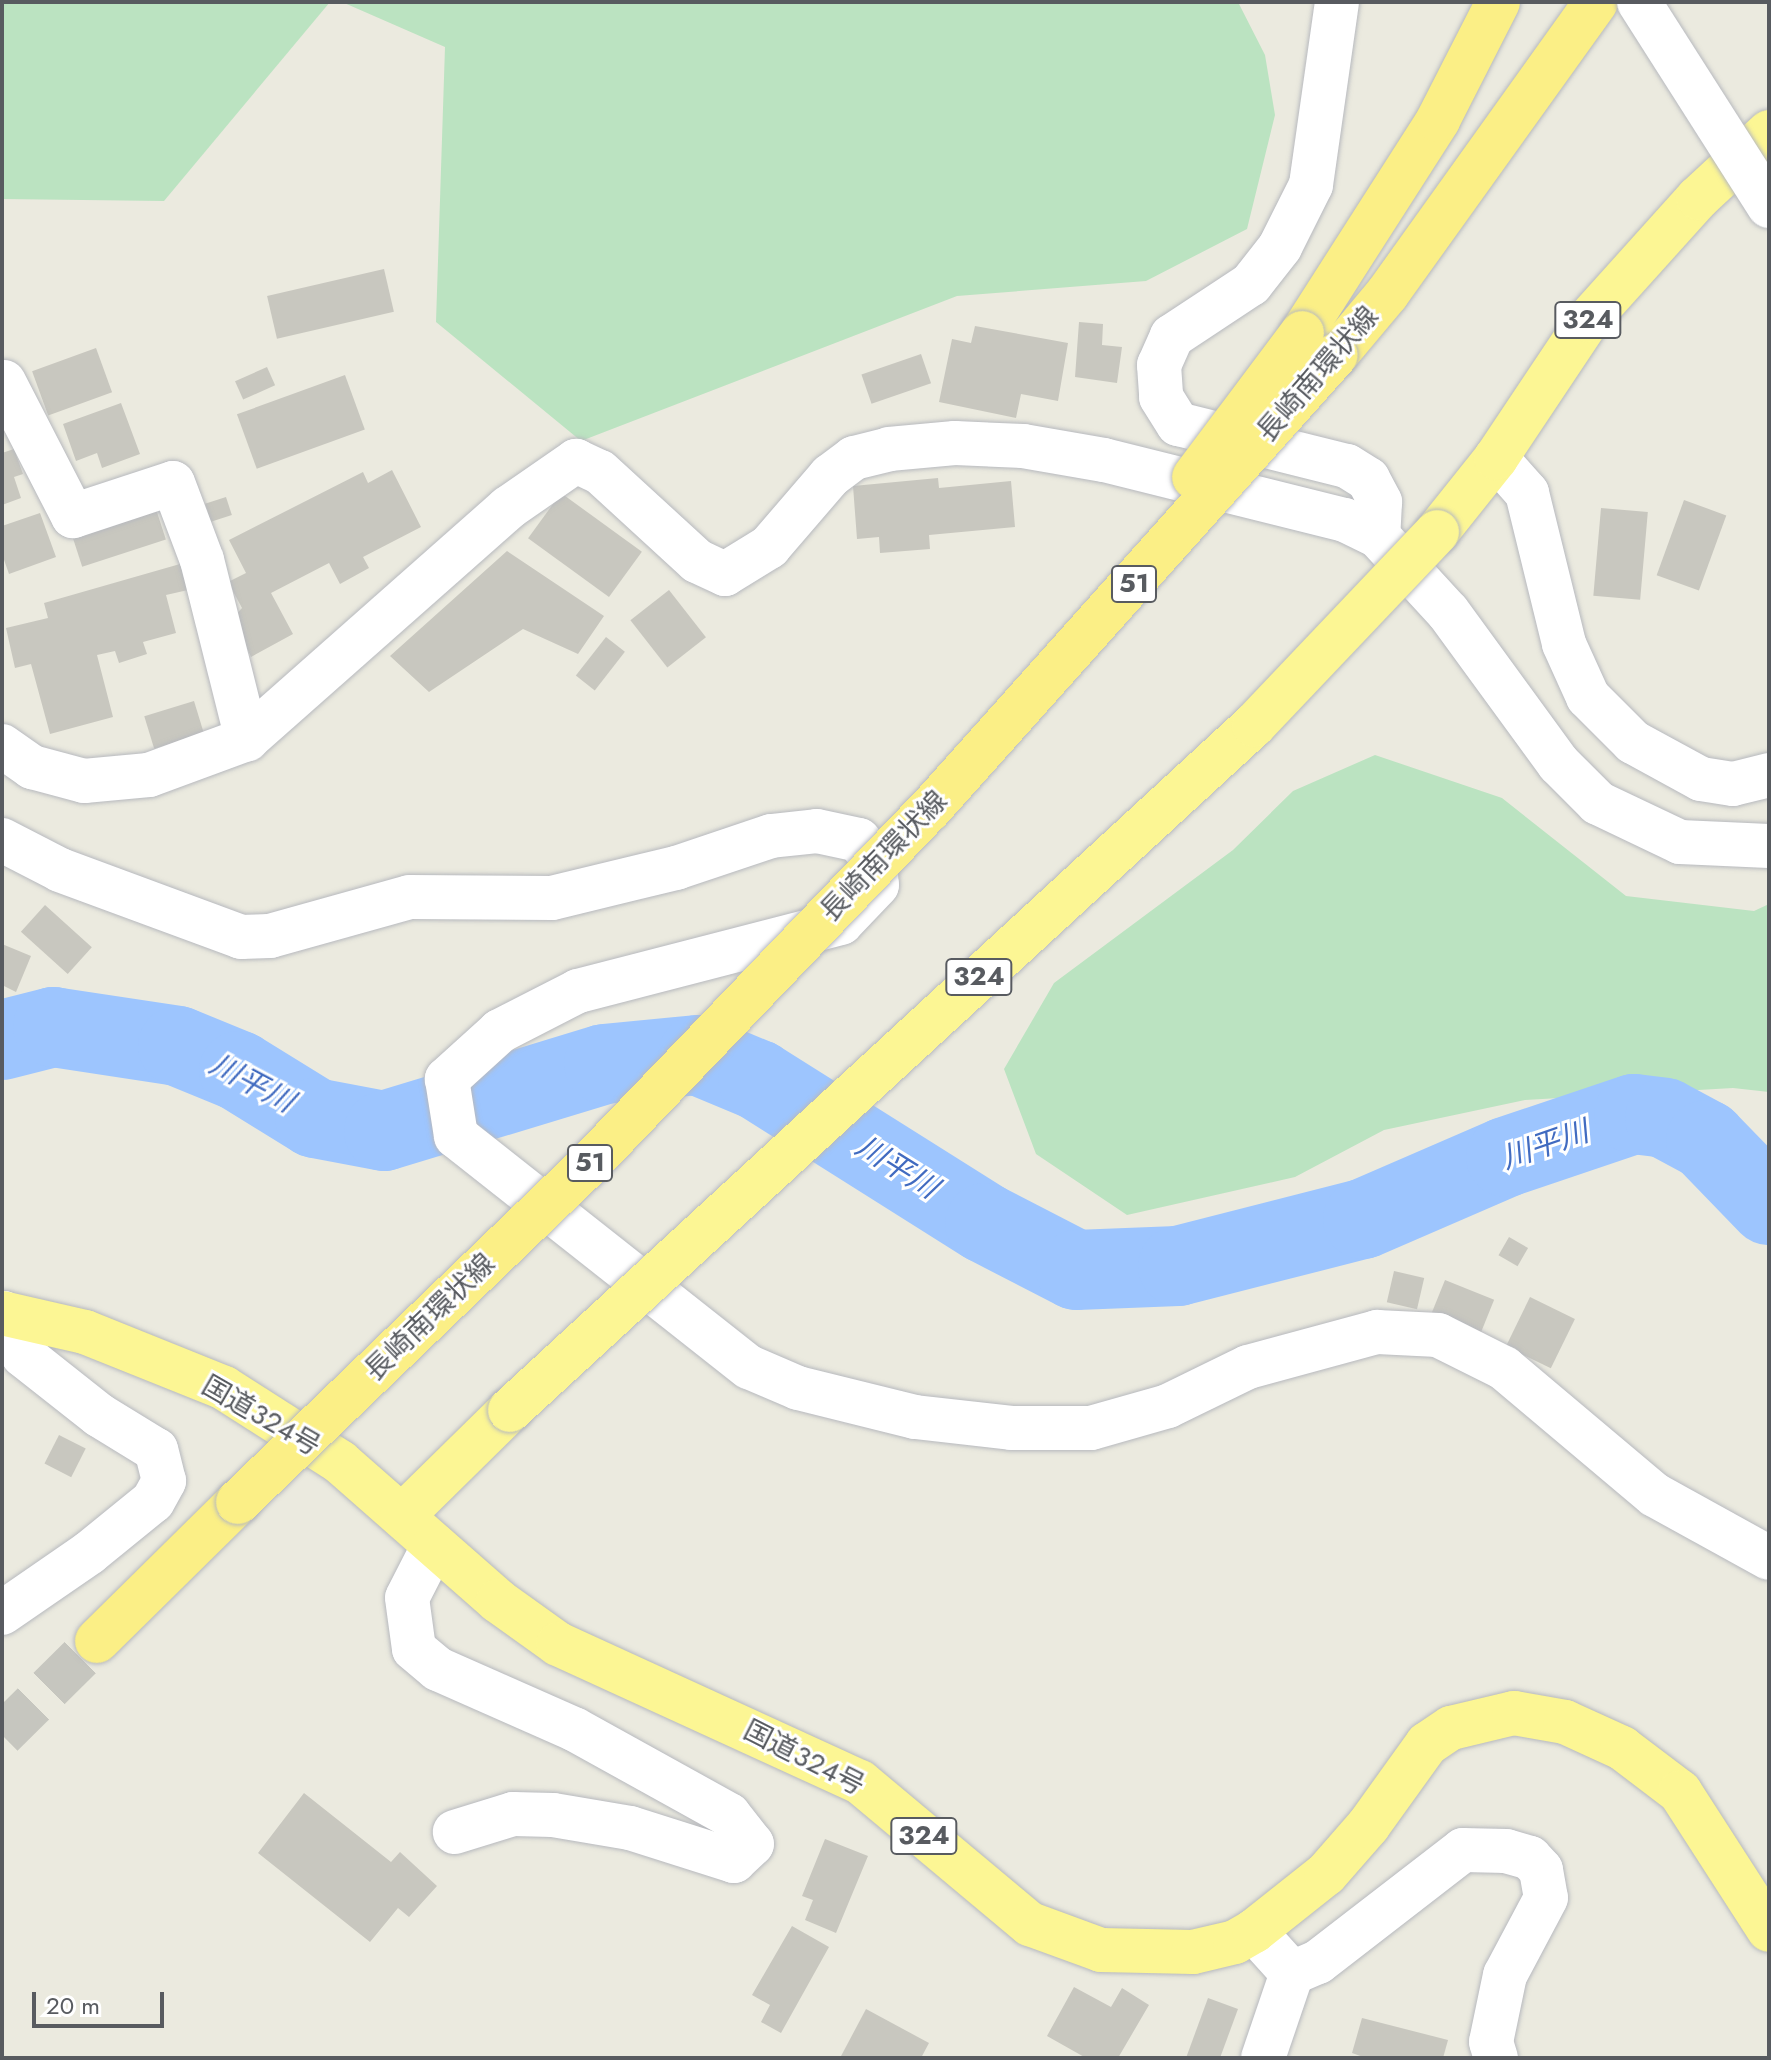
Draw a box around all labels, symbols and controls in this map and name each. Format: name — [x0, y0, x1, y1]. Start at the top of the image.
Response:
road number: 324 — [1554, 298, 1622, 342]
street label: 長崎南環状線 — [1250, 300, 1386, 448]
road number: 51 — [1110, 562, 1158, 606]
street label: 長崎南環状線 — [814, 784, 954, 928]
road number: 324 — [945, 955, 1013, 999]
water label: 川平川 — [204, 1046, 300, 1120]
water label: 川平川 — [1497, 1113, 1593, 1177]
water label: 川平川 — [849, 1128, 945, 1206]
road number: 51 — [566, 1141, 614, 1185]
street label: 長崎南環状線 — [358, 1247, 502, 1387]
street label: 国道324号 — [196, 1369, 326, 1463]
street label: 国道324号 — [738, 1713, 870, 1803]
road number: 324 — [890, 1814, 958, 1858]
scale bar — [36, 1976, 168, 2026]
text: 20 m — [46, 1988, 100, 2023]

